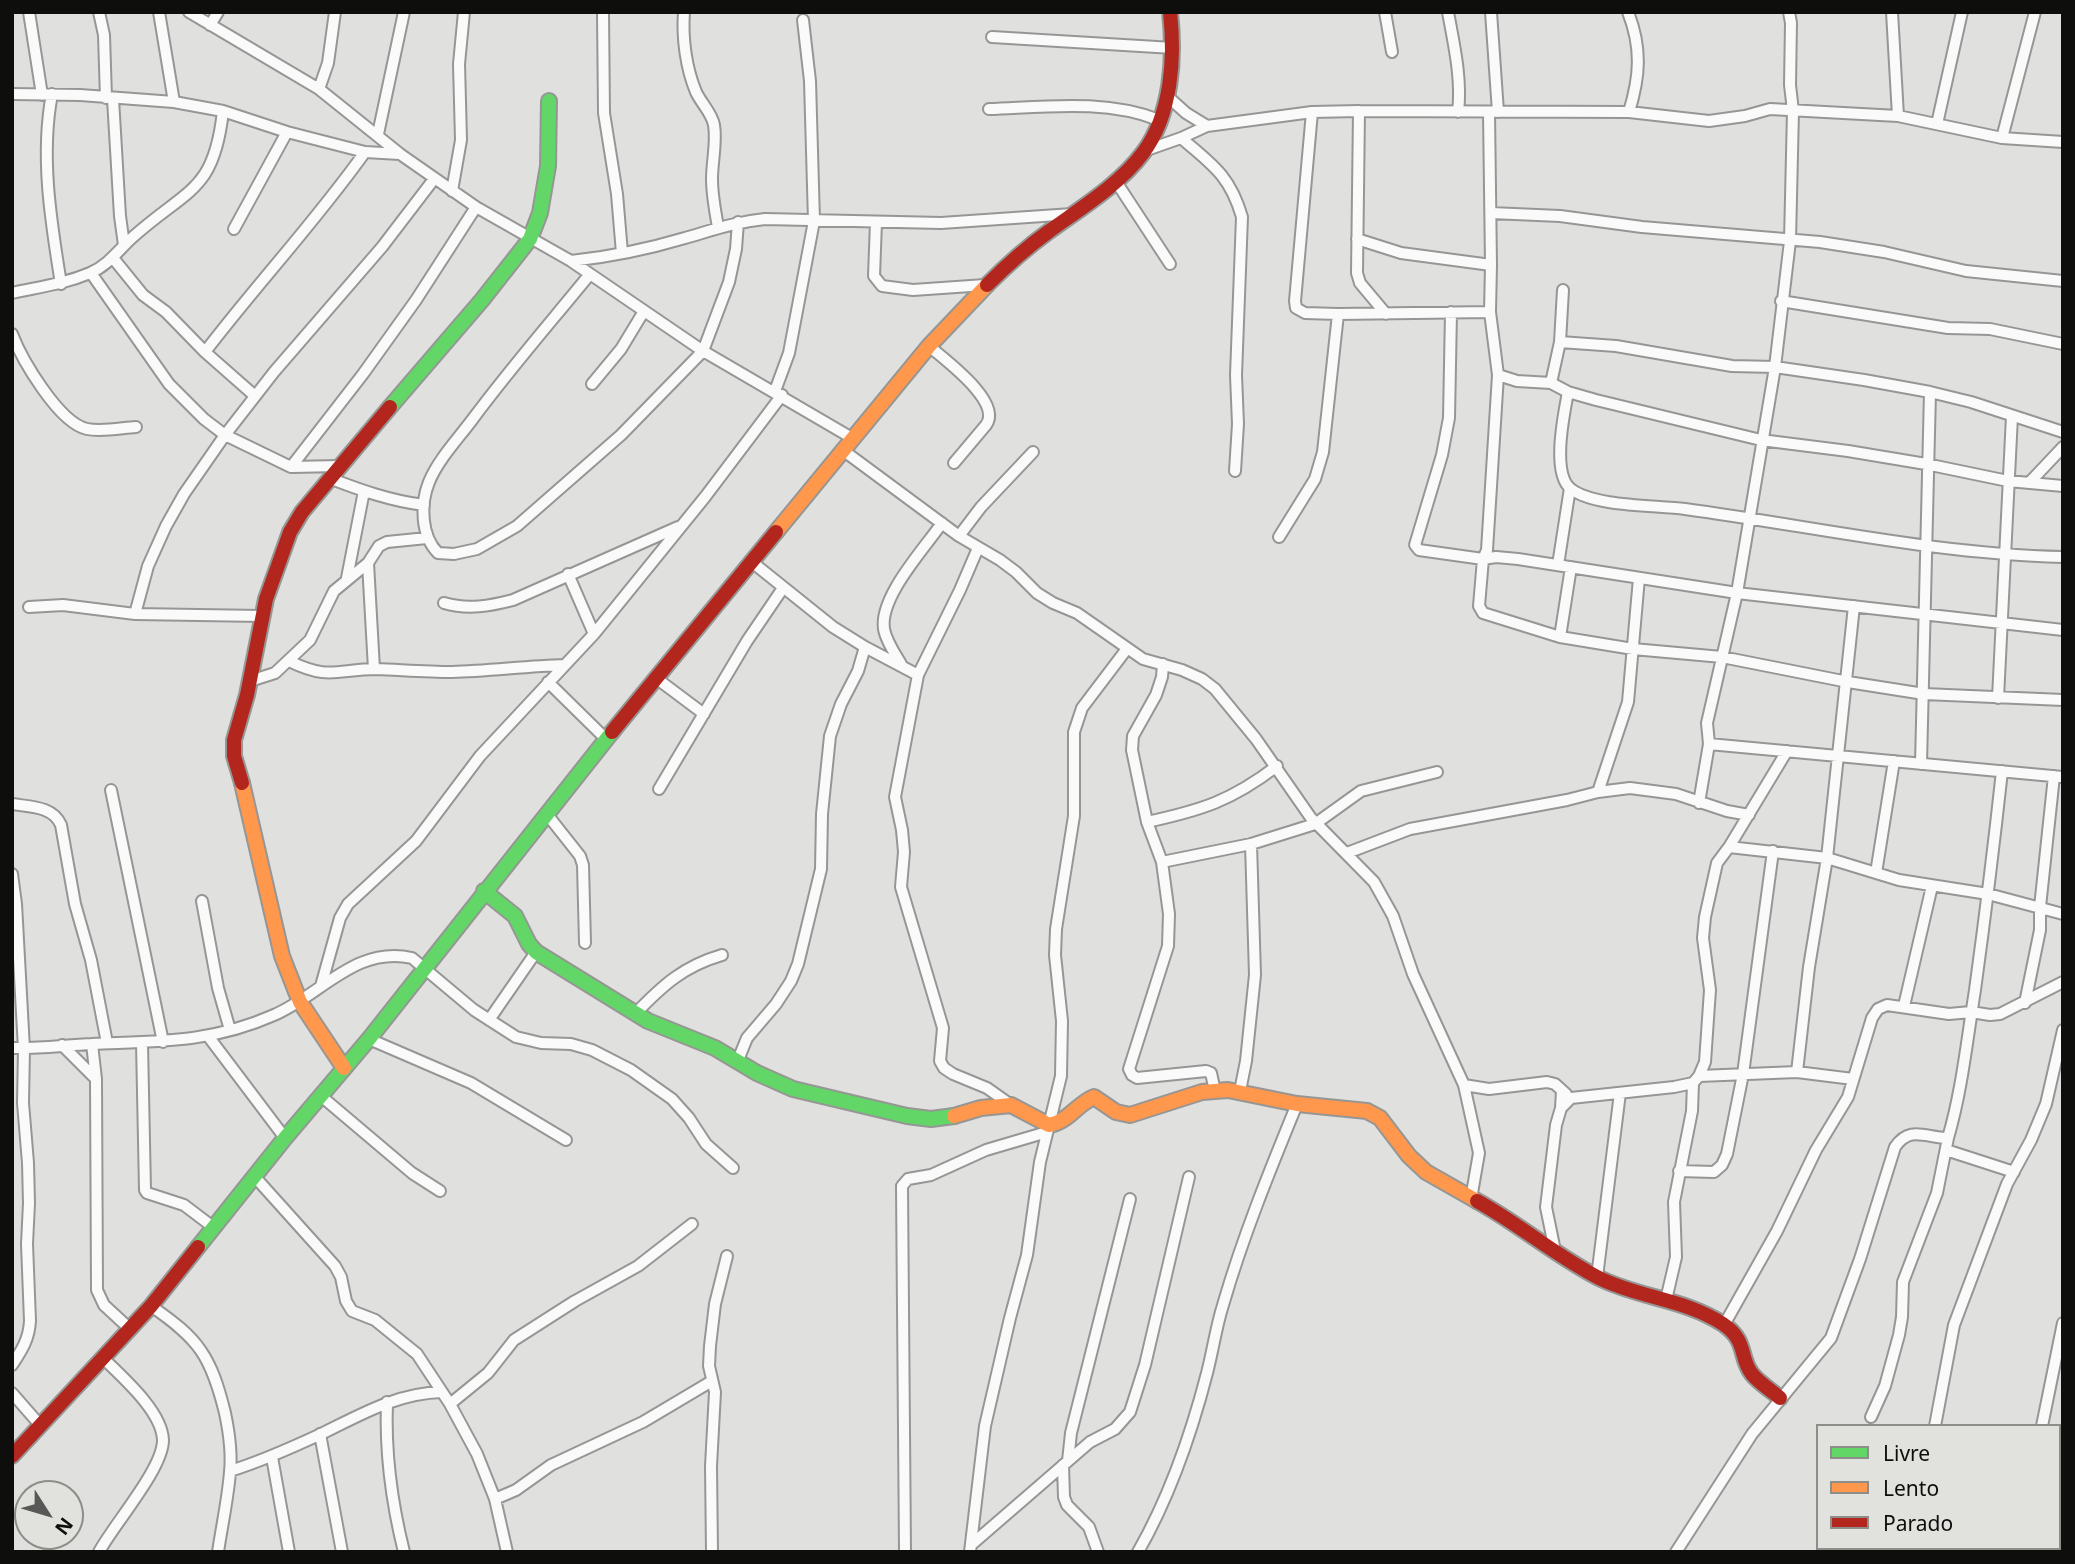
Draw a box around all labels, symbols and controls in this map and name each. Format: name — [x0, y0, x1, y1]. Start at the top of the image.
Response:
legend — [1816, 1424, 2061, 1550]
text: Livre — [1883, 1439, 1930, 1467]
text: Lento — [1883, 1474, 1939, 1502]
north arrow — [14, 1480, 84, 1550]
text: Parado — [1883, 1509, 1953, 1537]
text: N — [49, 1512, 79, 1540]

